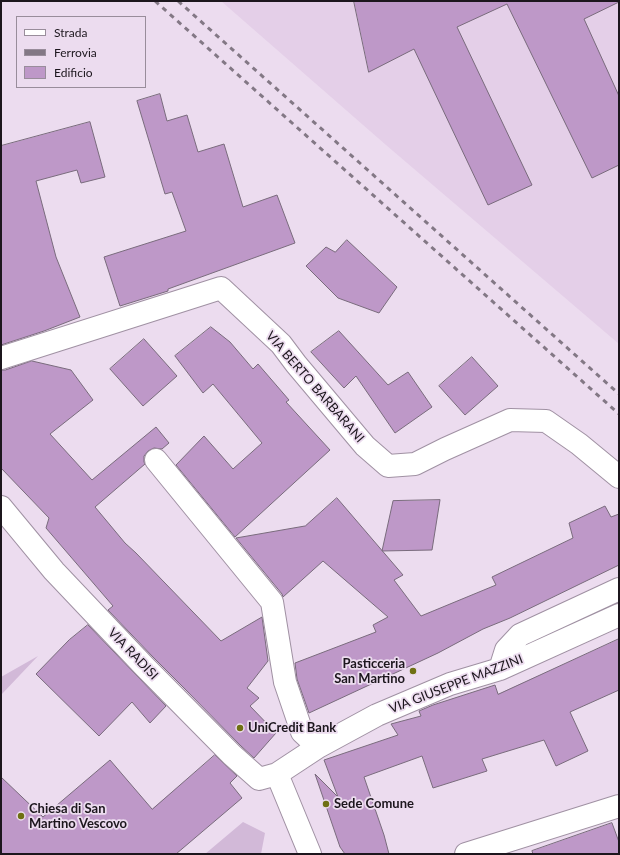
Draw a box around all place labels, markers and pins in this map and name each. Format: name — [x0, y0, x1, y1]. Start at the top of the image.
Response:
place label: Pasticceria San Martino — [334, 656, 405, 687]
marker: Pasticceria San Martino — [408, 666, 418, 676]
place label: UniCredit Bank — [248, 720, 336, 736]
marker: UniCredit Bank — [235, 723, 245, 733]
place label: Sede Comune — [334, 796, 414, 812]
marker: Sede Comune — [321, 799, 331, 809]
place label: Chiesa di San Martino Vescovo — [29, 801, 127, 832]
marker: Chiesa di San Martino Vescovo — [16, 811, 26, 821]

